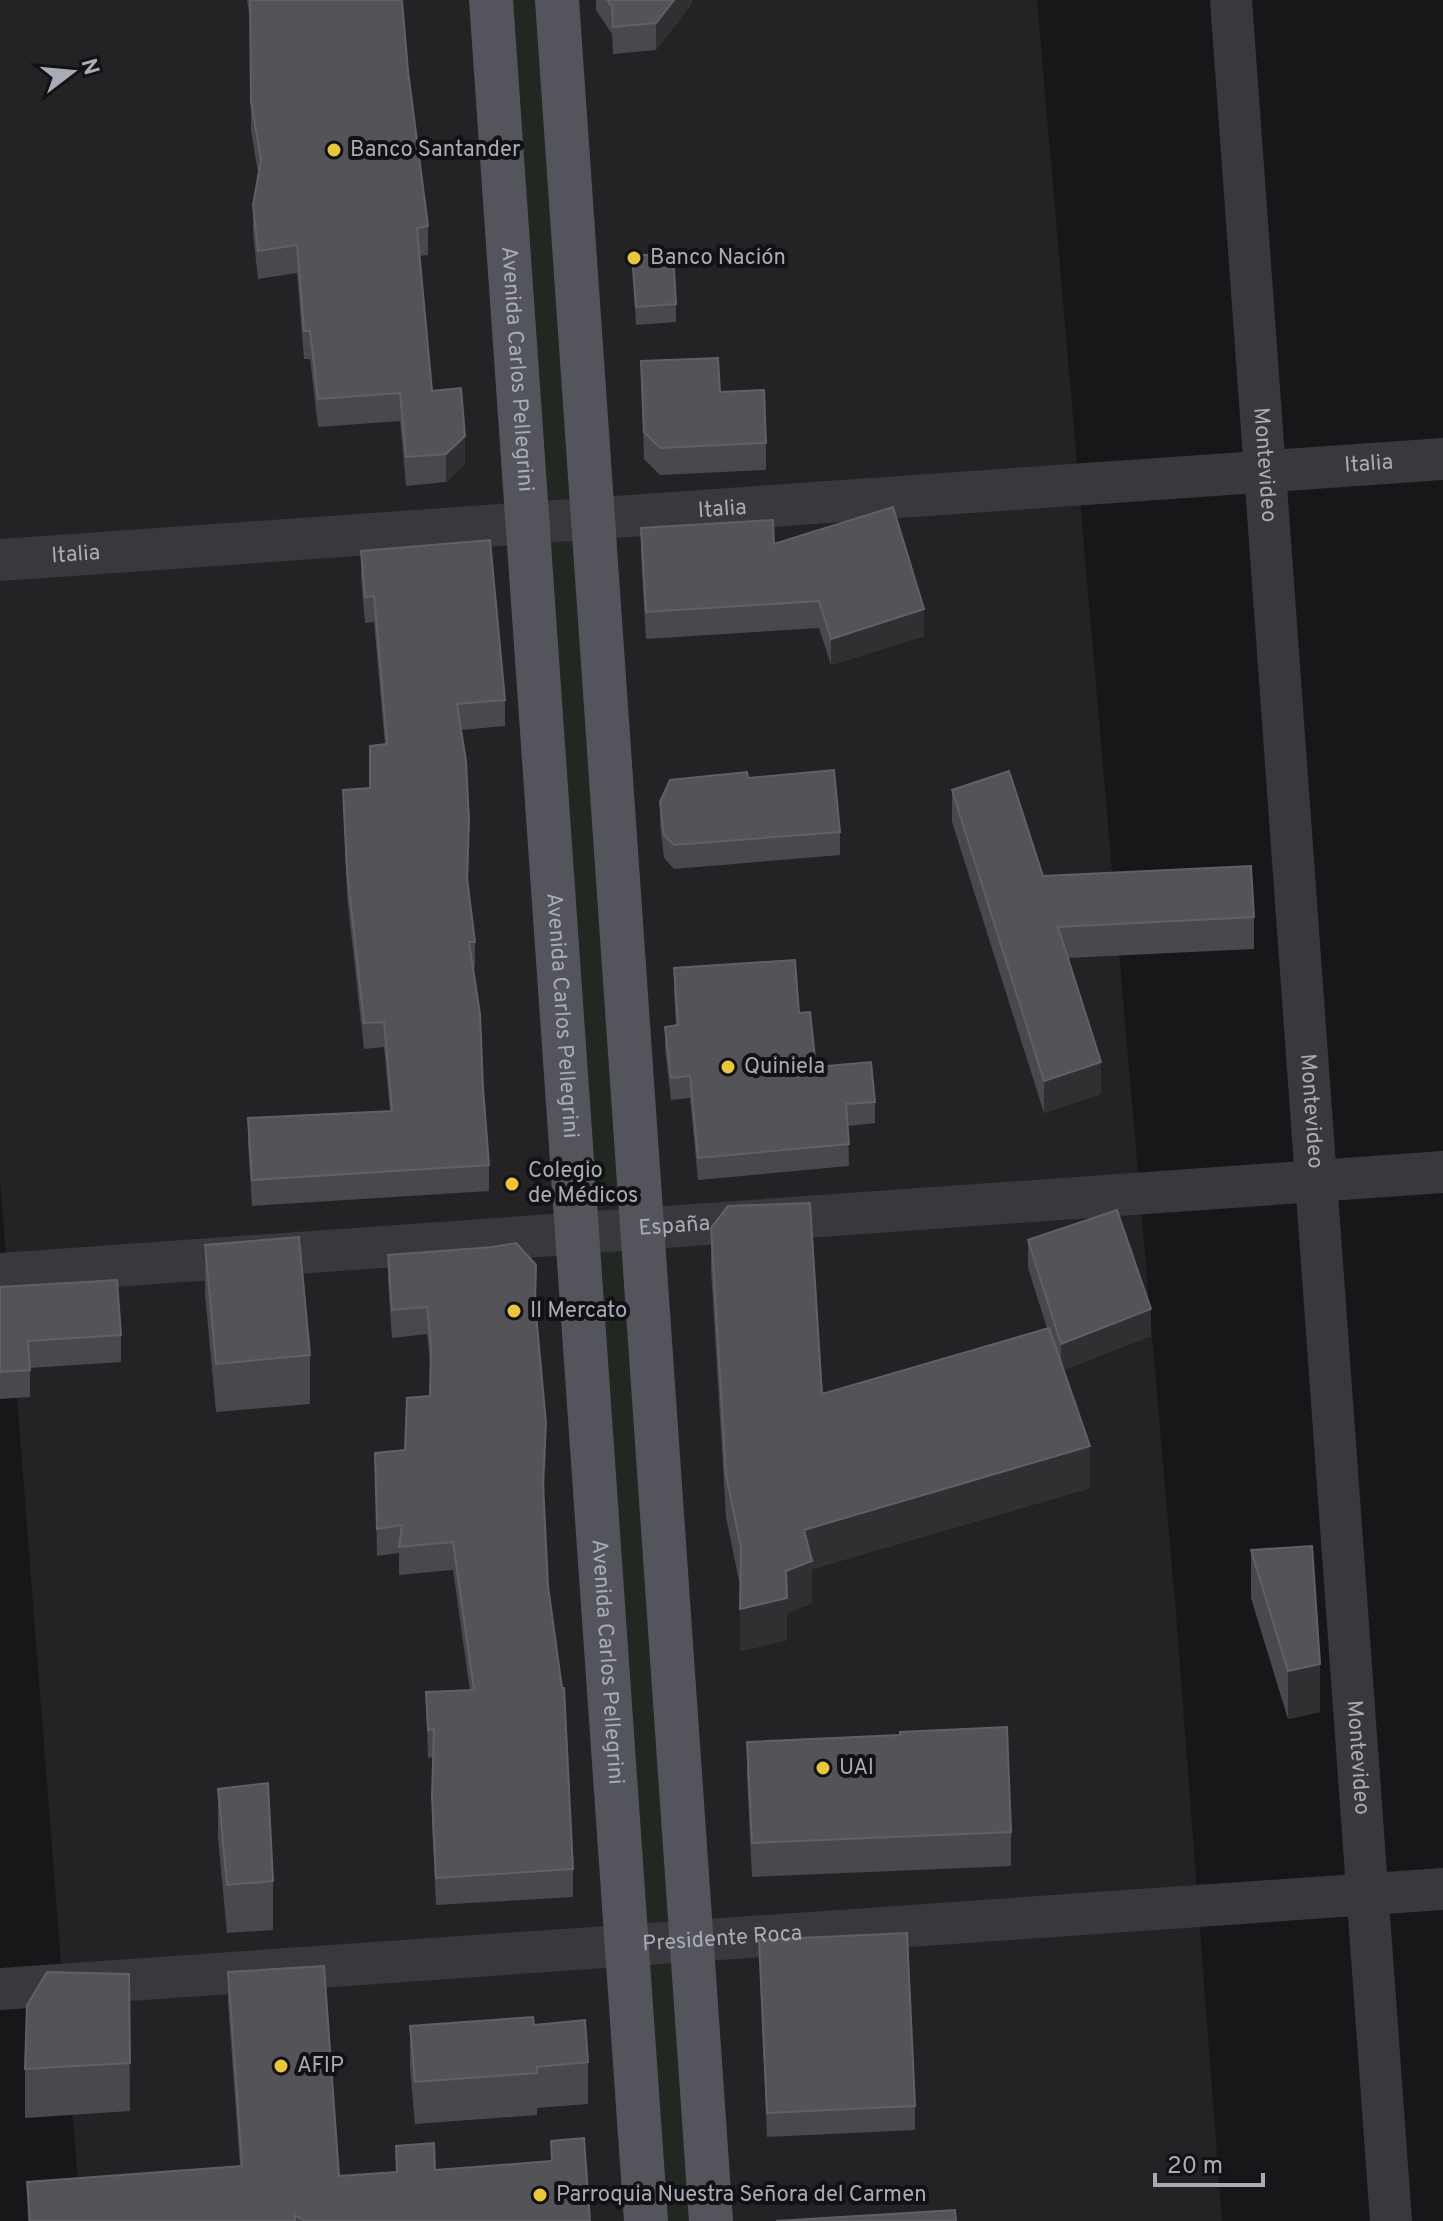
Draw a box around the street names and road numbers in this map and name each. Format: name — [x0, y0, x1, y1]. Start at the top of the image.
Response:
street label: Avenida Carlos Pellegrini — [495, 245, 539, 493]
street label: Montevideo — [1247, 406, 1282, 523]
street label: Italia — [1343, 449, 1394, 479]
street label: Italia — [697, 494, 748, 525]
street label: Italia — [51, 540, 101, 570]
street label: Avenida Carlos Pellegrini — [540, 892, 584, 1139]
street label: Montevideo — [1293, 1053, 1329, 1170]
street label: España — [638, 1210, 711, 1242]
street label: Avenida Carlos Pellegrini — [585, 1538, 629, 1786]
street label: Montevideo — [1340, 1699, 1375, 1816]
street label: Presidente Roca — [641, 1920, 803, 1958]

